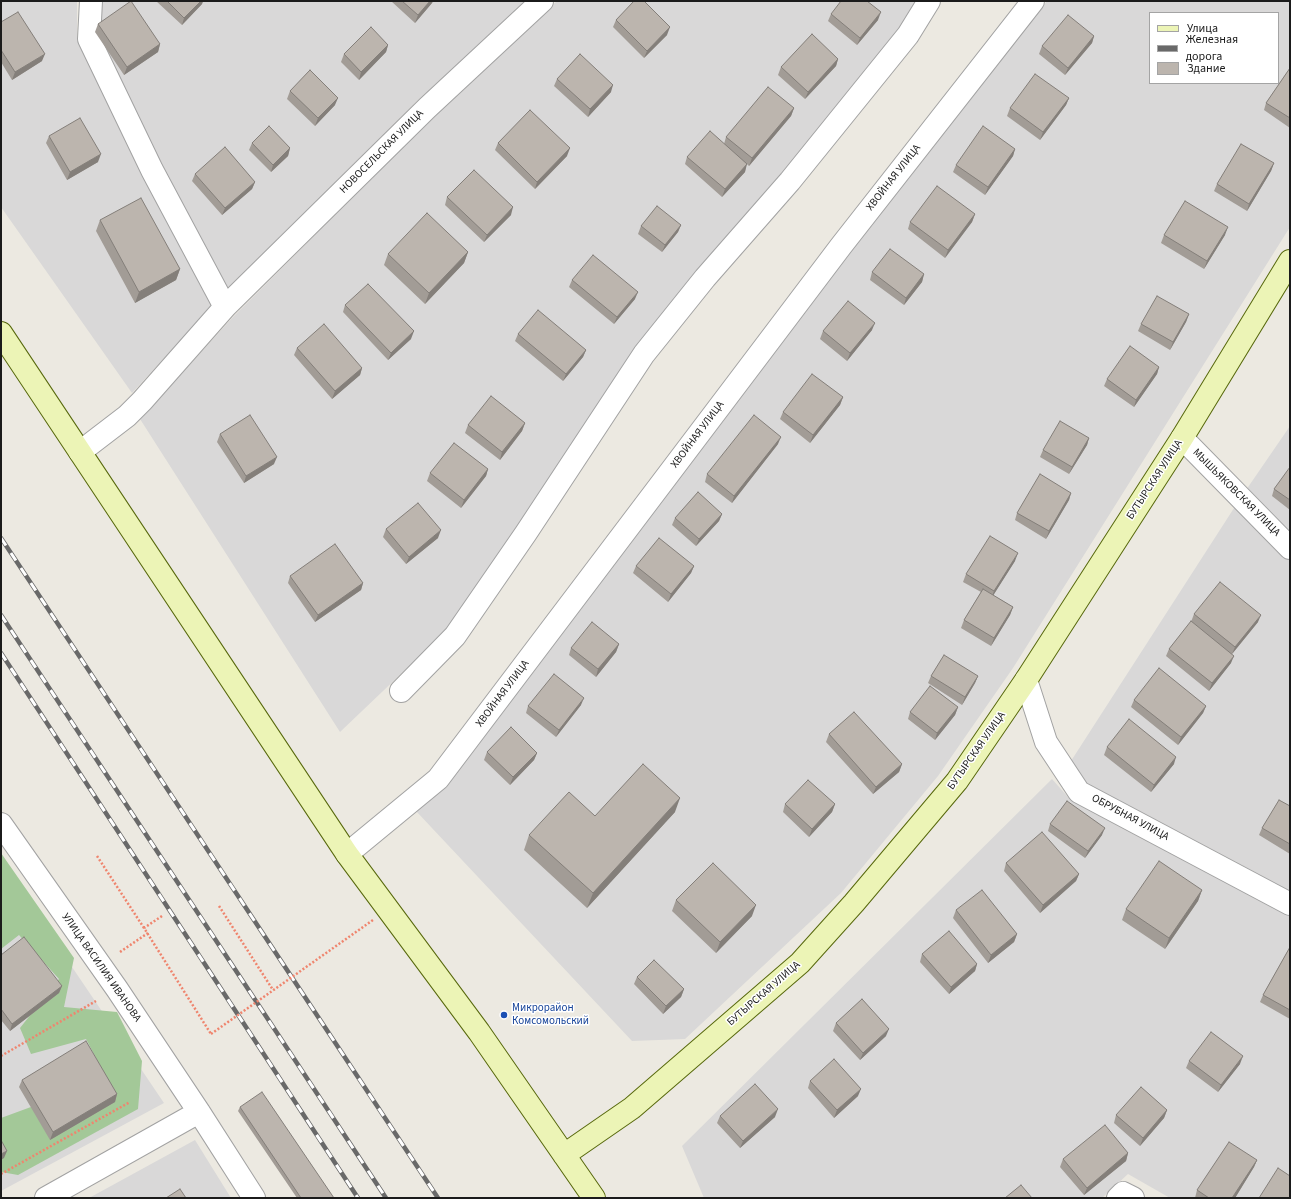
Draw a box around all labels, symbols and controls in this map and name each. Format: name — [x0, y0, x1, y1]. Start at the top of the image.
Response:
legend — [1149, 12, 1279, 84]
text: Улица — [1187, 20, 1218, 37]
text: Железная дорога — [1186, 31, 1238, 65]
text: Здание — [1187, 60, 1226, 77]
street label: НОВОСЕЛЬСКАЯ УЛИЦА — [337, 107, 427, 197]
street label: ХВОЙНАЯ УЛИЦА — [864, 142, 924, 214]
street label: ХВОЙНАЯ УЛИЦА — [668, 399, 728, 471]
street label: БУТЫРСКАЯ УЛИЦА — [1124, 438, 1186, 522]
street label: МЫШЬЯКОВСКАЯ УЛИЦА — [1189, 446, 1283, 540]
street label: ХВОЙНАЯ УЛИЦА — [473, 658, 533, 730]
street label: БУТЫРСКАЯ УЛИЦА — [945, 709, 1009, 793]
street label: ОБРУБНАЯ УЛИЦА — [1089, 792, 1171, 844]
street label: УЛИЦА ВАСИЛИЯ ИВАНОВА — [58, 911, 144, 1025]
street label: БУТЫРСКАЯ УЛИЦА — [725, 959, 803, 1029]
place label: Микрорайон Комсомольский — [512, 1002, 589, 1028]
marker: Микрорайон Комсомольский — [499, 1010, 509, 1020]

